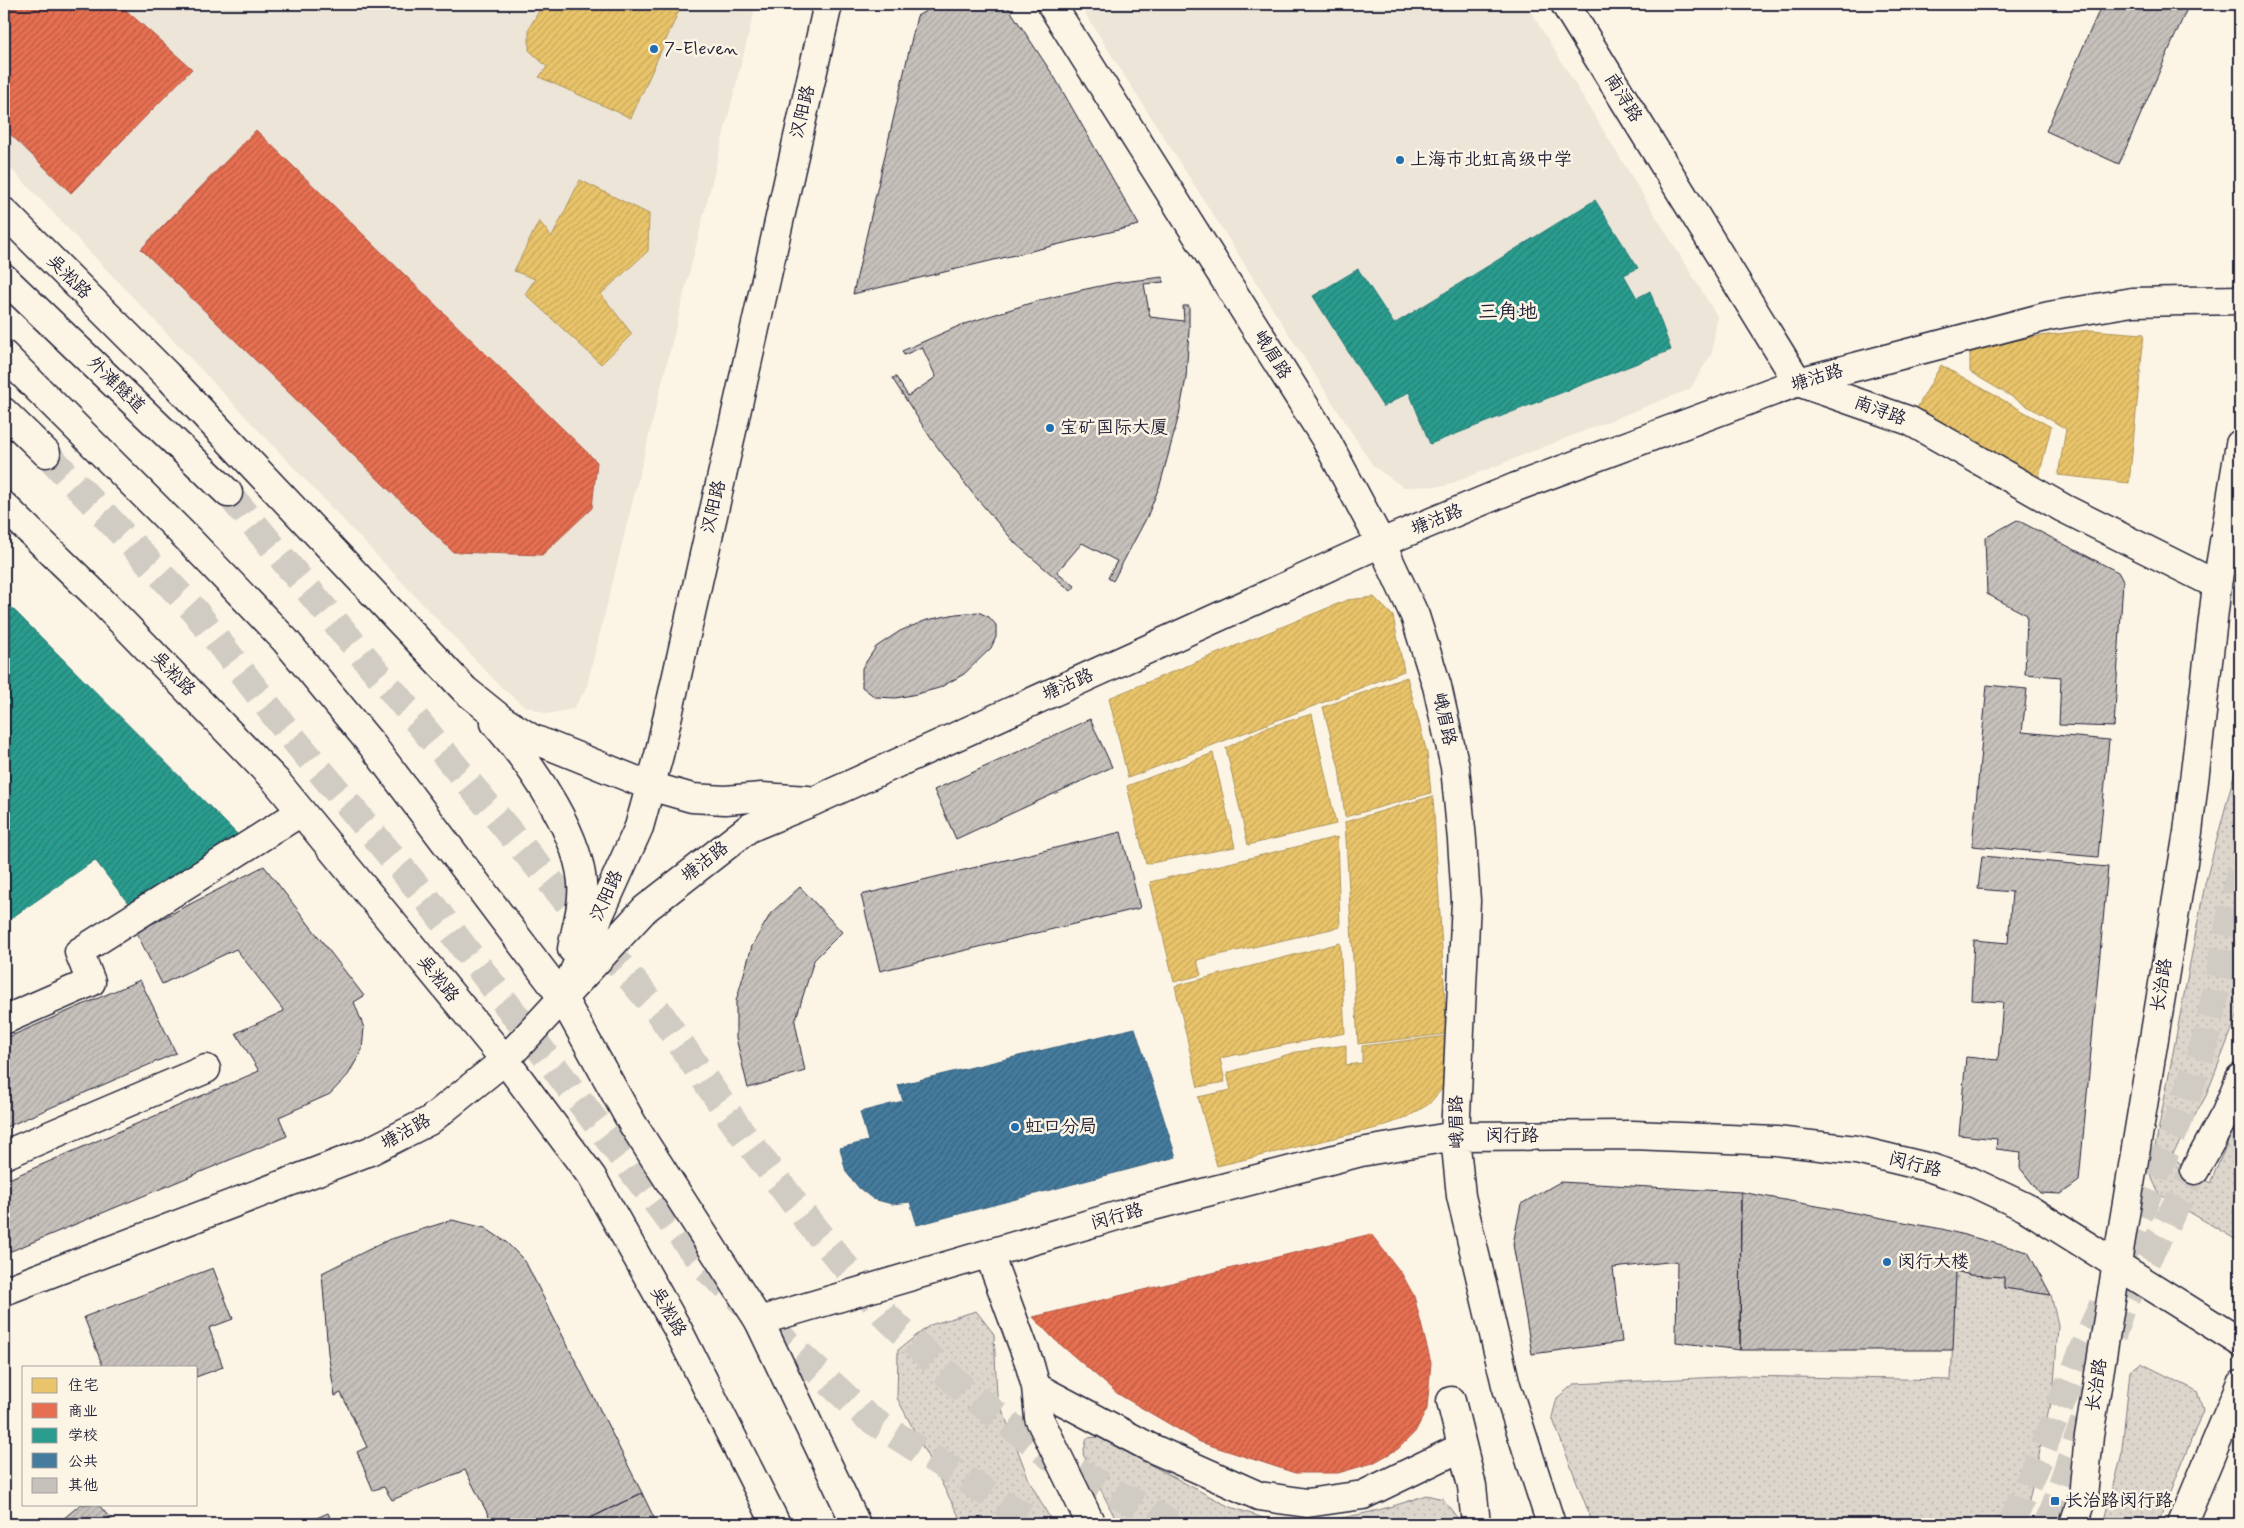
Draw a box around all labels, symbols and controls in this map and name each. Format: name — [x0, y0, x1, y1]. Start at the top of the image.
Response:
place label: 7-Eleven — [664, 37, 738, 61]
marker: 7-Eleven — [648, 43, 660, 55]
street label: 南浔路 — [1599, 69, 1647, 127]
street label: 汉阳路 — [785, 83, 821, 141]
place label: 上海市北虹高级中学 — [1410, 148, 1572, 172]
marker: 上海市北虹高级中学 — [1394, 154, 1406, 166]
street label: 吴淞路 — [41, 249, 97, 305]
district label: 三角地 — [1478, 299, 1538, 326]
street label: 峨眉路 — [1248, 326, 1296, 384]
street label: 外滩隧道 — [82, 351, 150, 419]
street label: 塘沽路 — [1788, 359, 1846, 397]
street label: 南浔路 — [1851, 390, 1909, 432]
place label: 宝矿国际大厦 — [1060, 416, 1168, 440]
marker: 宝矿国际大厦 — [1044, 422, 1056, 434]
street label: 汉阳路 — [696, 478, 732, 536]
street label: 塘沽路 — [1407, 499, 1467, 541]
street label: 吴淞路 — [146, 646, 200, 702]
street label: 塘沽路 — [1038, 663, 1098, 707]
street label: 峨眉路 — [1427, 690, 1461, 748]
street label: 塘沽路 — [676, 836, 734, 888]
street label: 汉阳路 — [585, 866, 629, 926]
street label: 吴淞路 — [412, 950, 464, 1008]
street label: 长治路 — [2146, 956, 2178, 1014]
street label: 峨眉路 — [1445, 1095, 1469, 1149]
street label: 塘沽路 — [377, 1108, 435, 1156]
place label: 虹口分局 — [1025, 1115, 1097, 1139]
marker: 虹口分局 — [1009, 1121, 1021, 1133]
street label: 闵行路 — [1485, 1124, 1539, 1148]
street label: 闵行路 — [1886, 1147, 1944, 1183]
street label: 闵行路 — [1088, 1198, 1146, 1236]
place label: 闵行大楼 — [1897, 1250, 1969, 1274]
marker: 闵行大楼 — [1881, 1256, 1893, 1268]
street label: 吴淞路 — [644, 1283, 692, 1341]
street label: 长治路 — [2081, 1356, 2113, 1414]
legend — [22, 1366, 198, 1506]
text: 住宅 — [68, 1376, 98, 1396]
text: 商业 — [68, 1402, 98, 1422]
text: 学校 — [68, 1426, 98, 1446]
text: 公共 — [68, 1452, 98, 1472]
text: 其他 — [68, 1476, 98, 1496]
place label: 长治路闵行路 — [2065, 1489, 2173, 1513]
marker: 长治路闵行路 — [2049, 1495, 2061, 1507]

